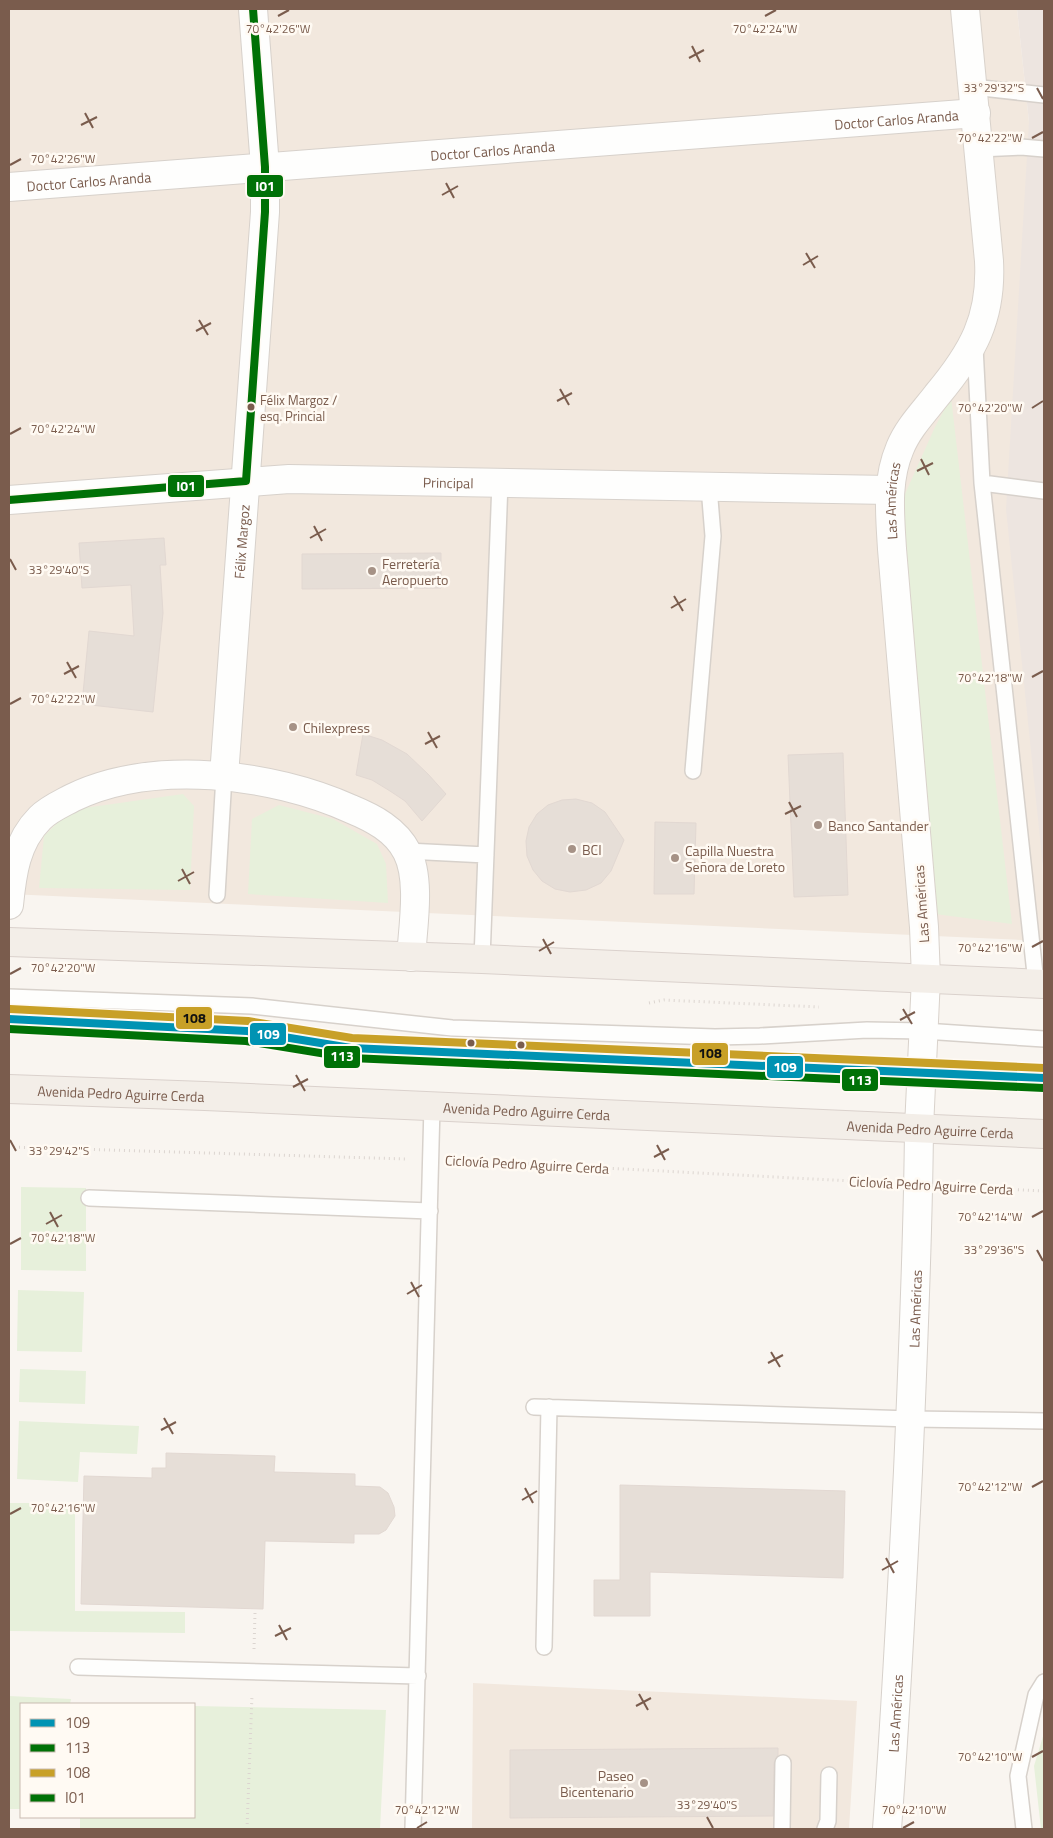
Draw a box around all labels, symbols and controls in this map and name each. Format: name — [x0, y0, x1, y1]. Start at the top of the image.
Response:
text: 70°42'26"W — [246, 19, 311, 38]
text: 70°42'24"W — [733, 19, 798, 38]
text: 33°29'32"S — [964, 78, 1024, 97]
street label: Doctor Carlos Aranda — [833, 104, 959, 134]
text: 70°42'22"W — [958, 128, 1023, 147]
street label: Doctor Carlos Aranda — [430, 135, 556, 165]
text: 70°42'26"W — [31, 149, 96, 168]
street label: Doctor Carlos Aranda — [26, 166, 152, 196]
line badge: I01 — [246, 174, 284, 198]
text: I01 — [255, 175, 275, 196]
place label: Félix Margoz / esq. Princial — [260, 390, 337, 426]
text: 70°42'20"W — [958, 398, 1023, 417]
marker: Félix Margoz / esq. Princial — [246, 402, 256, 412]
text: 70°42'24"W — [31, 419, 96, 438]
street label: Las Américas — [879, 459, 905, 540]
street label: Principal — [423, 471, 474, 493]
line badge: I01 — [167, 474, 205, 498]
text: I01 — [176, 475, 196, 496]
street label: Félix Margoz — [228, 504, 254, 579]
place label: Ferretería Aeropuerto — [382, 553, 448, 590]
text: 33°29'40"S — [29, 560, 89, 579]
marker: Ferretería Aeropuerto — [366, 565, 378, 577]
text: 70°42'18"W — [958, 668, 1023, 687]
text: 70°42'22"W — [31, 689, 96, 708]
place label: Chilexpress — [303, 717, 370, 738]
marker: Chilexpress — [287, 721, 299, 733]
place label: Banco Santander — [828, 815, 929, 836]
marker: Banco Santander — [812, 819, 824, 831]
place label: BCI — [582, 839, 602, 860]
place label: Capilla Nuestra Señora de Loreto — [685, 840, 785, 877]
marker: BCI — [566, 843, 578, 855]
marker: Capilla Nuestra Señora de Loreto — [669, 852, 681, 864]
street label: Las Américas — [908, 864, 934, 944]
text: 70°42'16"W — [958, 938, 1023, 957]
text: 70°42'20"W — [31, 958, 96, 977]
line badge: 108 — [175, 1006, 213, 1030]
text: 108 — [182, 1007, 206, 1028]
line badge: 109 — [249, 1022, 287, 1046]
text: 109 — [256, 1023, 280, 1044]
unlabelled marker — [466, 1038, 476, 1048]
unlabelled marker — [516, 1040, 526, 1050]
line badge: 108 — [691, 1042, 729, 1066]
text: 108 — [698, 1042, 722, 1063]
line badge: 113 — [323, 1045, 361, 1069]
text: 113 — [330, 1045, 354, 1066]
line badge: 109 — [766, 1055, 804, 1079]
text: 109 — [773, 1056, 797, 1077]
line badge: 113 — [841, 1068, 879, 1092]
text: 113 — [848, 1069, 872, 1090]
street label: Avenida Pedro Aguirre Cerda — [37, 1080, 205, 1106]
street label: Avenida Pedro Aguirre Cerda — [443, 1096, 611, 1125]
street label: Avenida Pedro Aguirre Cerda — [846, 1115, 1014, 1143]
text: 33°29'42"S — [29, 1141, 89, 1160]
street label: Ciclovía Pedro Aguirre Cerda — [444, 1149, 610, 1179]
street label: Ciclovía Pedro Aguirre Cerda — [848, 1170, 1014, 1200]
text: 70°42'14"W — [958, 1207, 1023, 1226]
text: 70°42'18"W — [31, 1228, 96, 1247]
text: 33°29'36"S — [964, 1240, 1024, 1259]
street label: Las Américas — [903, 1269, 927, 1348]
text: 70°42'12"W — [958, 1477, 1023, 1496]
text: 70°42'16"W — [31, 1498, 96, 1517]
street label: Las Américas — [882, 1674, 908, 1753]
legend — [20, 1703, 195, 1818]
text: 109 — [65, 1711, 90, 1734]
text: 113 — [65, 1736, 90, 1759]
text: 70°42'10"W — [958, 1747, 1023, 1766]
text: 108 — [65, 1761, 90, 1784]
place label: Paseo Bicentenario — [560, 1765, 634, 1802]
marker: Paseo Bicentenario — [638, 1777, 650, 1789]
text: I01 — [65, 1786, 86, 1809]
text: 33°29'40"S — [677, 1795, 737, 1814]
text: 70°42'12"W — [395, 1800, 460, 1819]
text: 70°42'10"W — [882, 1800, 947, 1819]

